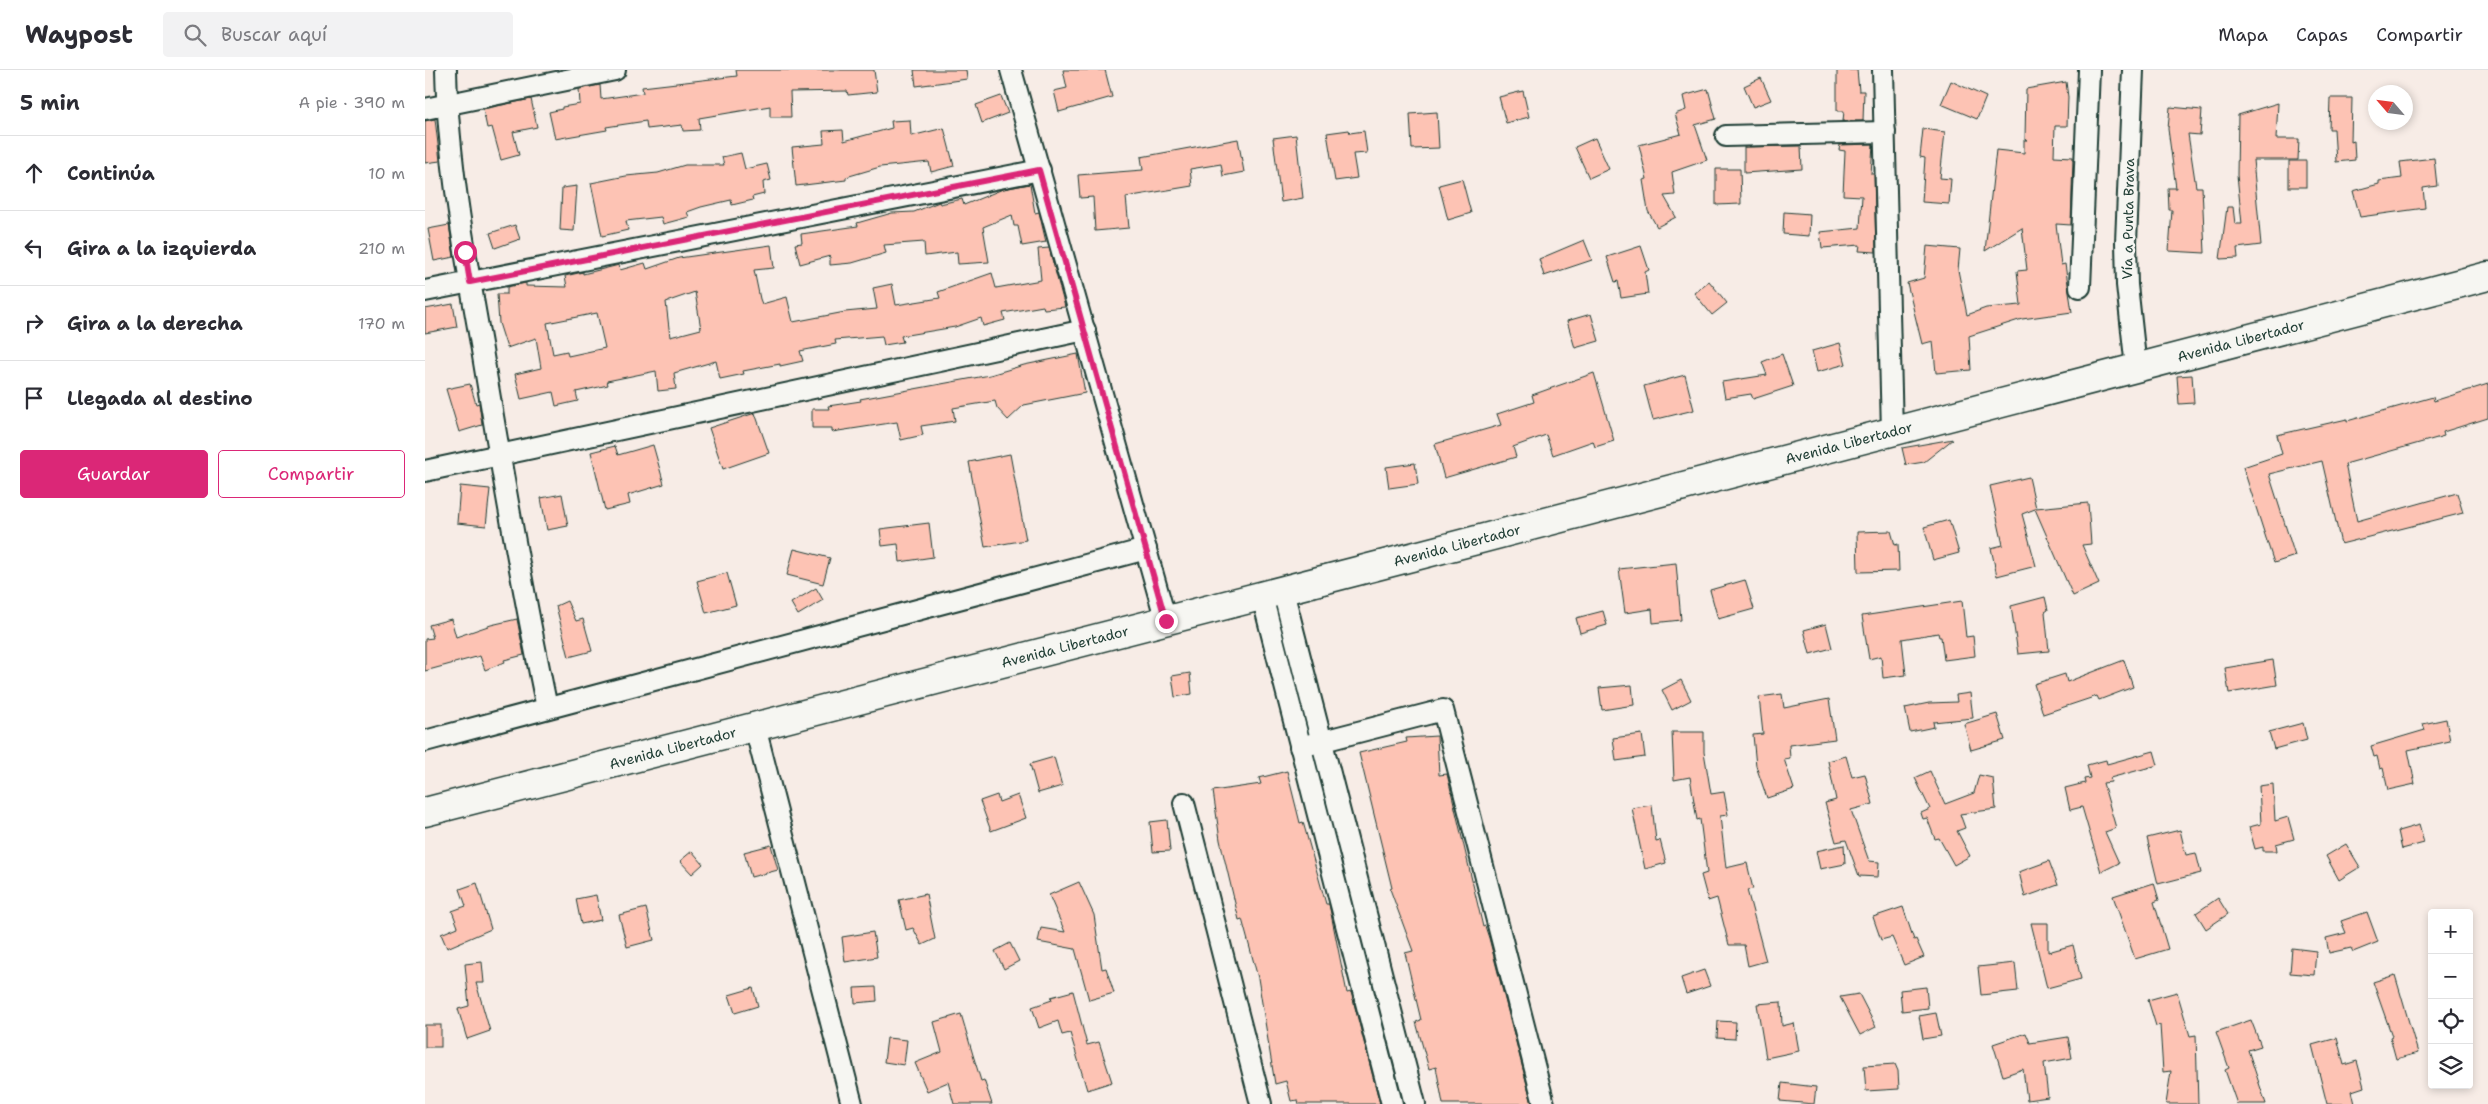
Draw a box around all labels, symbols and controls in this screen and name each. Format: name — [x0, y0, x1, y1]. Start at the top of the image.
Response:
search box — [163, 12, 513, 57]
text: Waypost — [25, 19, 133, 51]
icon: search — [181, 21, 209, 49]
text: Buscar aquí — [221, 22, 327, 47]
text: Mapa — [2218, 23, 2268, 47]
text: Capas — [2296, 23, 2348, 47]
text: Compartir — [2376, 23, 2463, 47]
north arrow — [2368, 85, 2413, 130]
text: 5 min — [20, 89, 80, 117]
text: A pie · 390 m — [299, 92, 405, 113]
street label: Vía a Punta Brava — [2118, 158, 2138, 280]
icon: ahead — [20, 159, 48, 187]
text: Continúa — [67, 161, 155, 186]
text: 10 m — [368, 163, 405, 184]
icon: left — [20, 234, 48, 262]
text: Gira a la izquierda — [67, 236, 256, 261]
text: 210 m — [358, 238, 405, 259]
route start — [454, 241, 477, 264]
icon: right — [20, 309, 48, 337]
text: Gira a la derecha — [67, 311, 243, 336]
text: 170 m — [358, 313, 405, 334]
street label: Avenida Libertador — [2175, 315, 2307, 366]
icon: arrive — [20, 384, 48, 412]
text: Llegada al destino — [67, 386, 253, 411]
street label: Avenida Libertador — [1783, 418, 1915, 468]
button: Guardar — [20, 450, 208, 498]
button: Compartir — [218, 450, 405, 498]
street label: Avenida Libertador — [1391, 520, 1523, 570]
route end — [1155, 610, 1178, 633]
street label: Avenida Libertador — [999, 621, 1131, 672]
street label: Avenida Libertador — [607, 723, 739, 773]
map controls — [2428, 909, 2473, 1089]
button: + — [2428, 909, 2473, 954]
button: − — [2428, 954, 2473, 999]
button: locate — [2428, 999, 2473, 1044]
button: layers — [2428, 1044, 2473, 1089]

